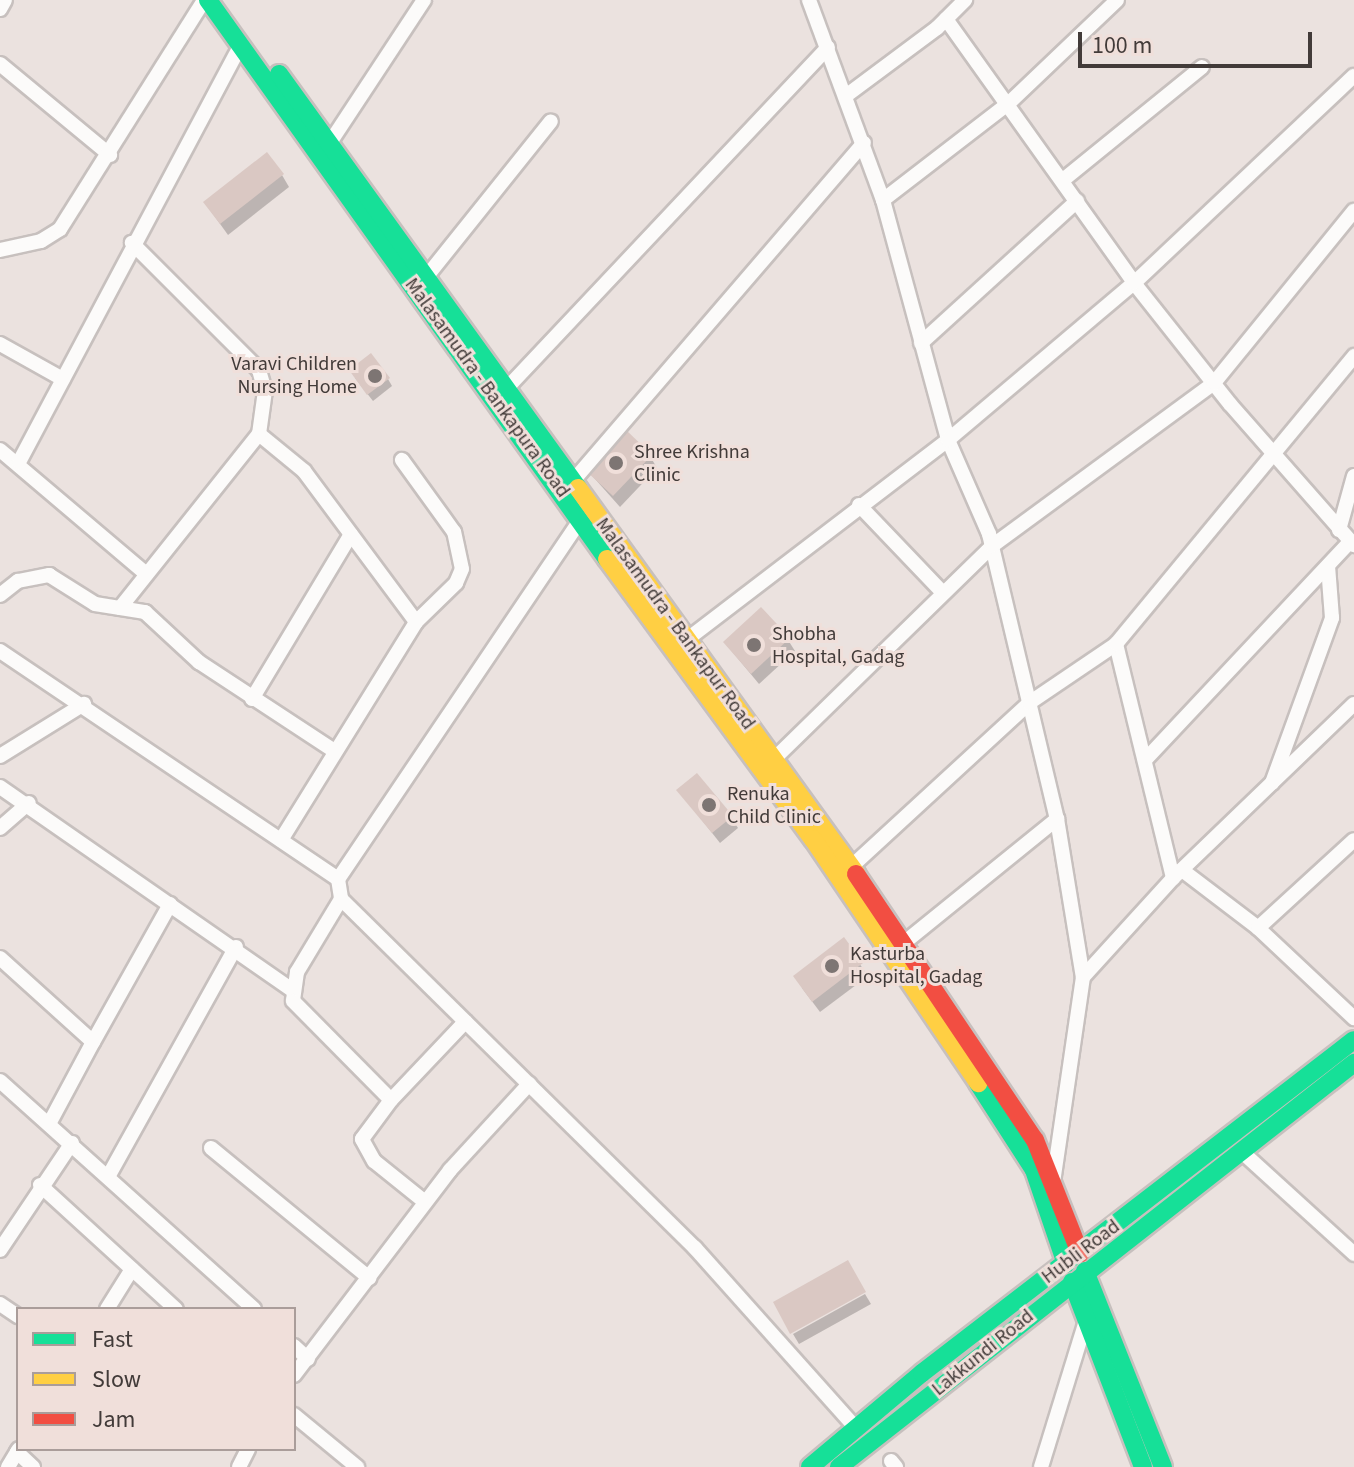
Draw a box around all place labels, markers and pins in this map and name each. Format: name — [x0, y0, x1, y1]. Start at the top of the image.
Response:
place label: Varavi Children Nursing Home — [231, 352, 357, 399]
marker: Varavi Children Nursing Home — [364, 365, 386, 387]
place label: Shree Krishna Clinic — [634, 440, 750, 487]
marker: Shree Krishna Clinic — [605, 452, 627, 474]
place label: Shobha Hospital, Gadag — [772, 622, 904, 669]
marker: Shobha Hospital, Gadag — [743, 634, 765, 656]
place label: Renuka Child Clinic — [727, 782, 821, 829]
marker: Renuka Child Clinic — [698, 794, 720, 816]
place label: Kasturba Hospital, Gadag — [850, 942, 982, 989]
marker: Kasturba Hospital, Gadag — [821, 955, 843, 977]

